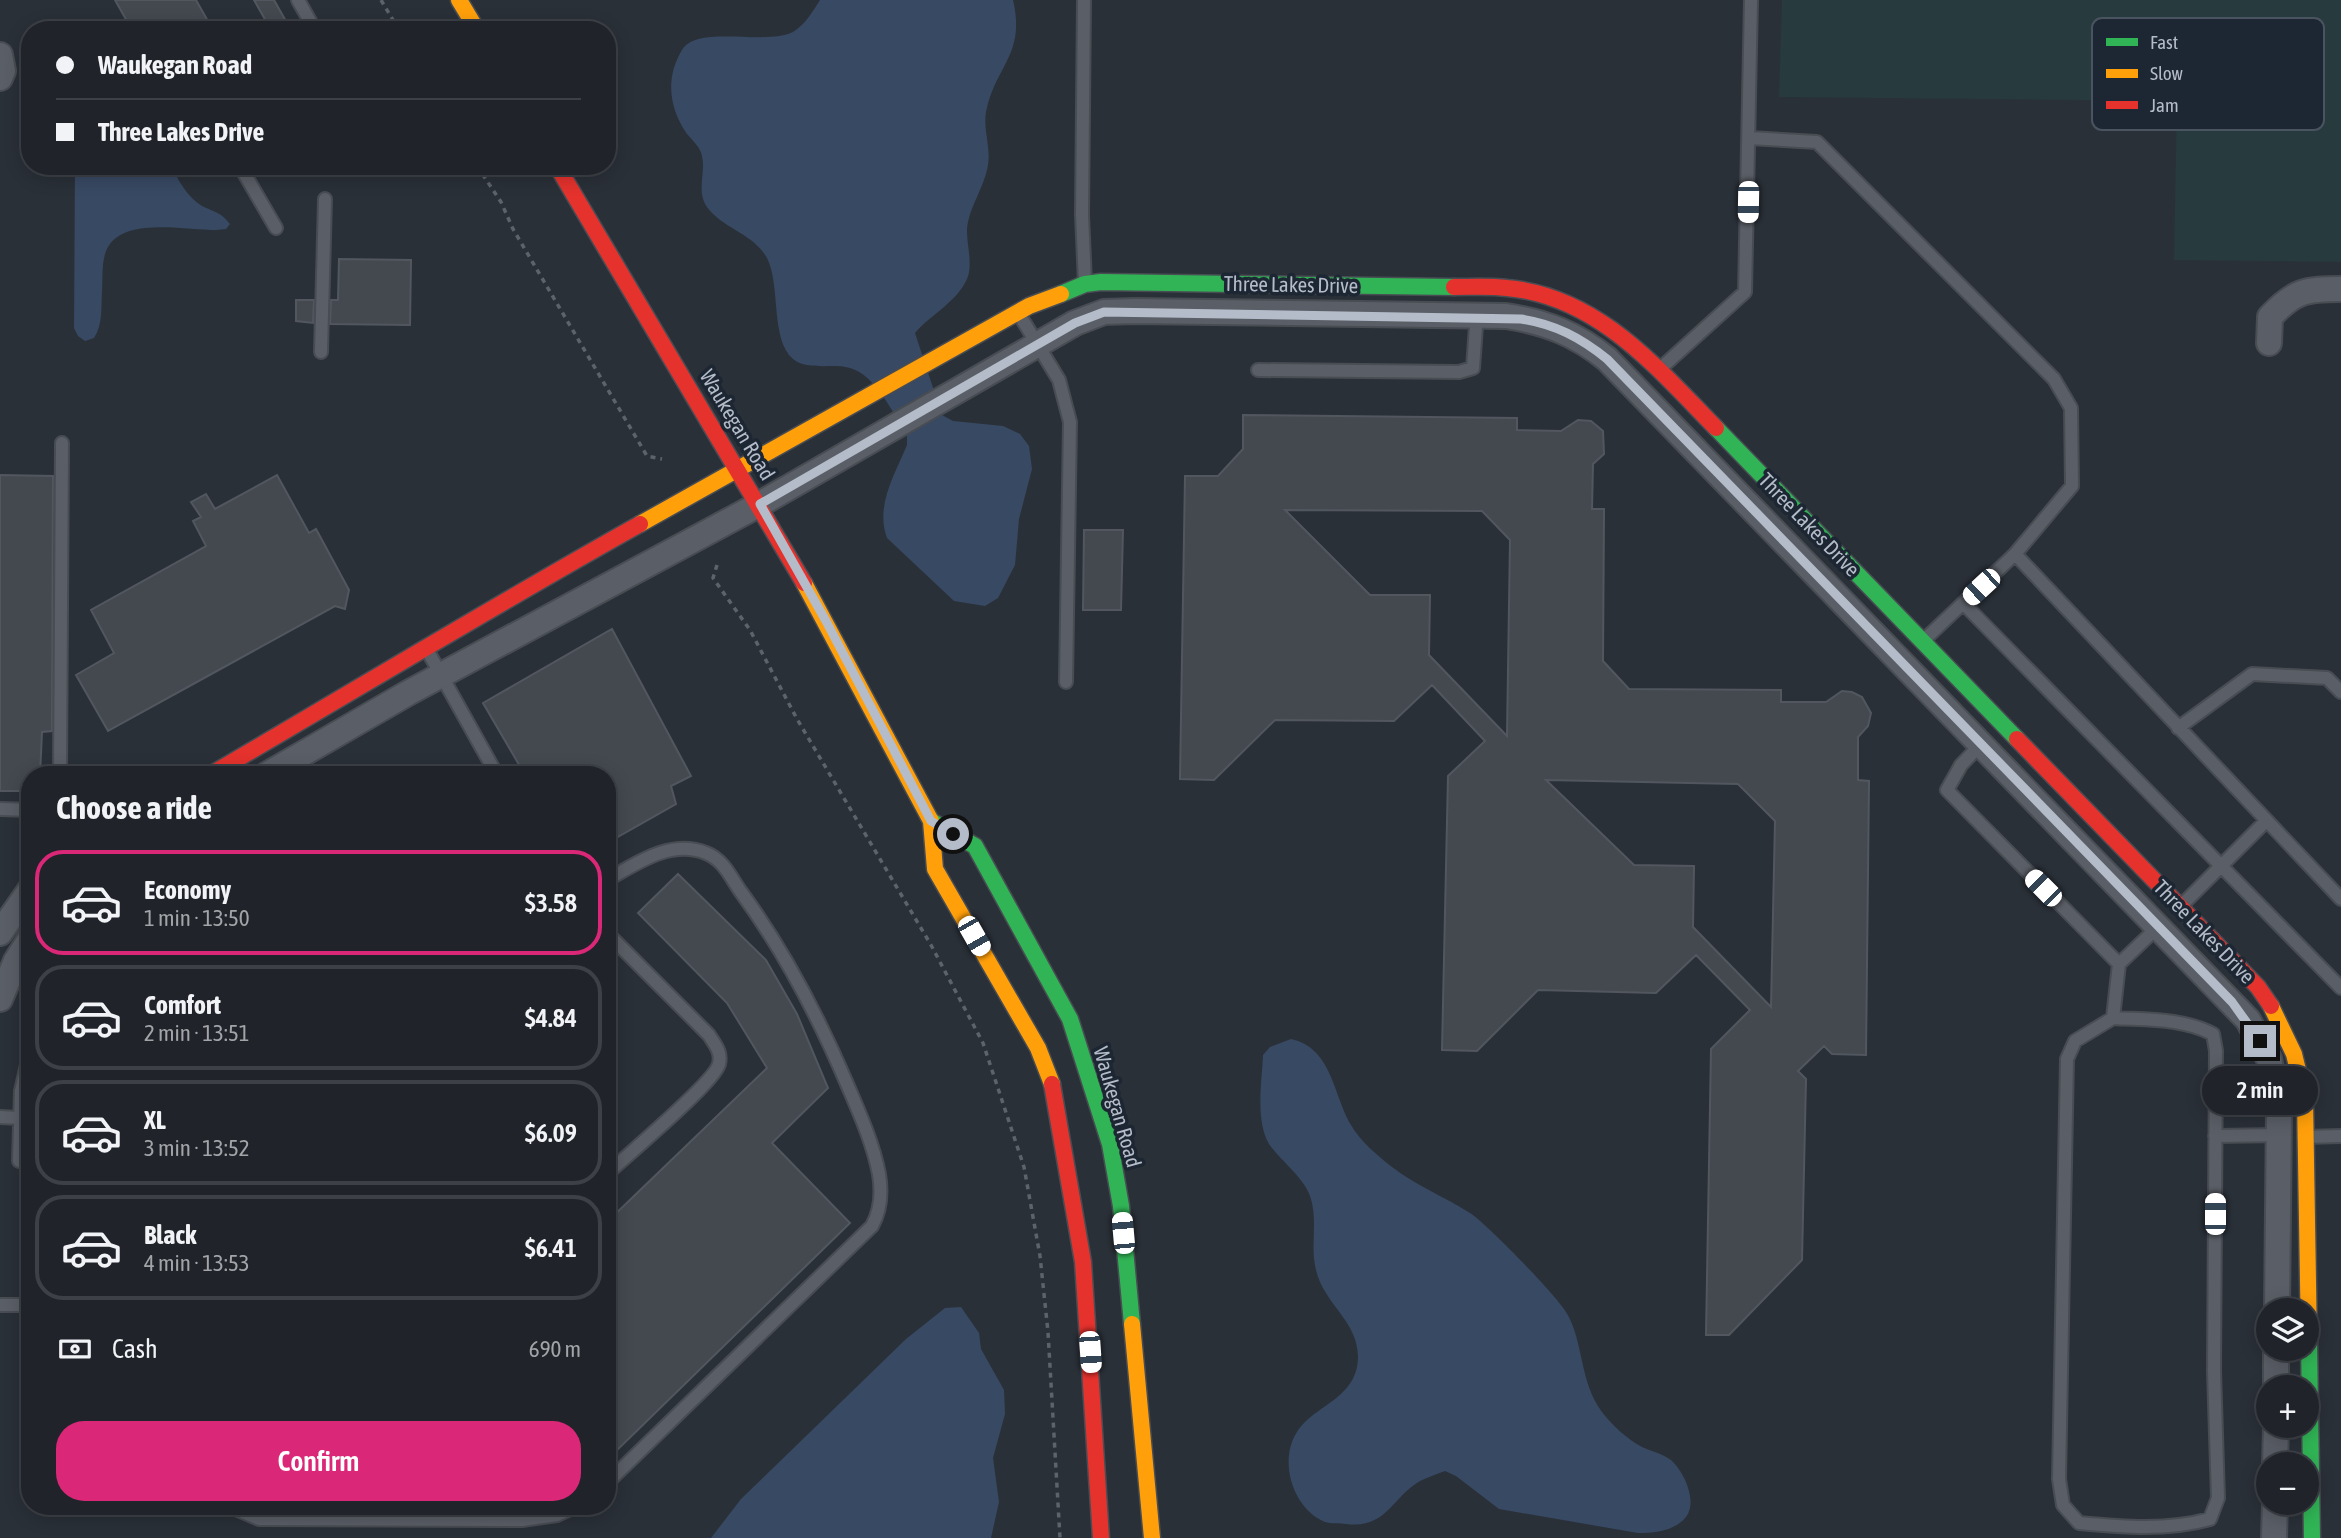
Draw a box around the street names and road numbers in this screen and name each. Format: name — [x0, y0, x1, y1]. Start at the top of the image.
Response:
street label: Three Lakes Drive — [1224, 271, 1358, 297]
street label: Waukegan Road — [696, 365, 780, 484]
street label: Three Lakes Drive — [1754, 468, 1865, 581]
street label: Three Lakes Drive — [2149, 875, 2260, 988]
street label: Waukegan Road — [1089, 1044, 1147, 1170]

